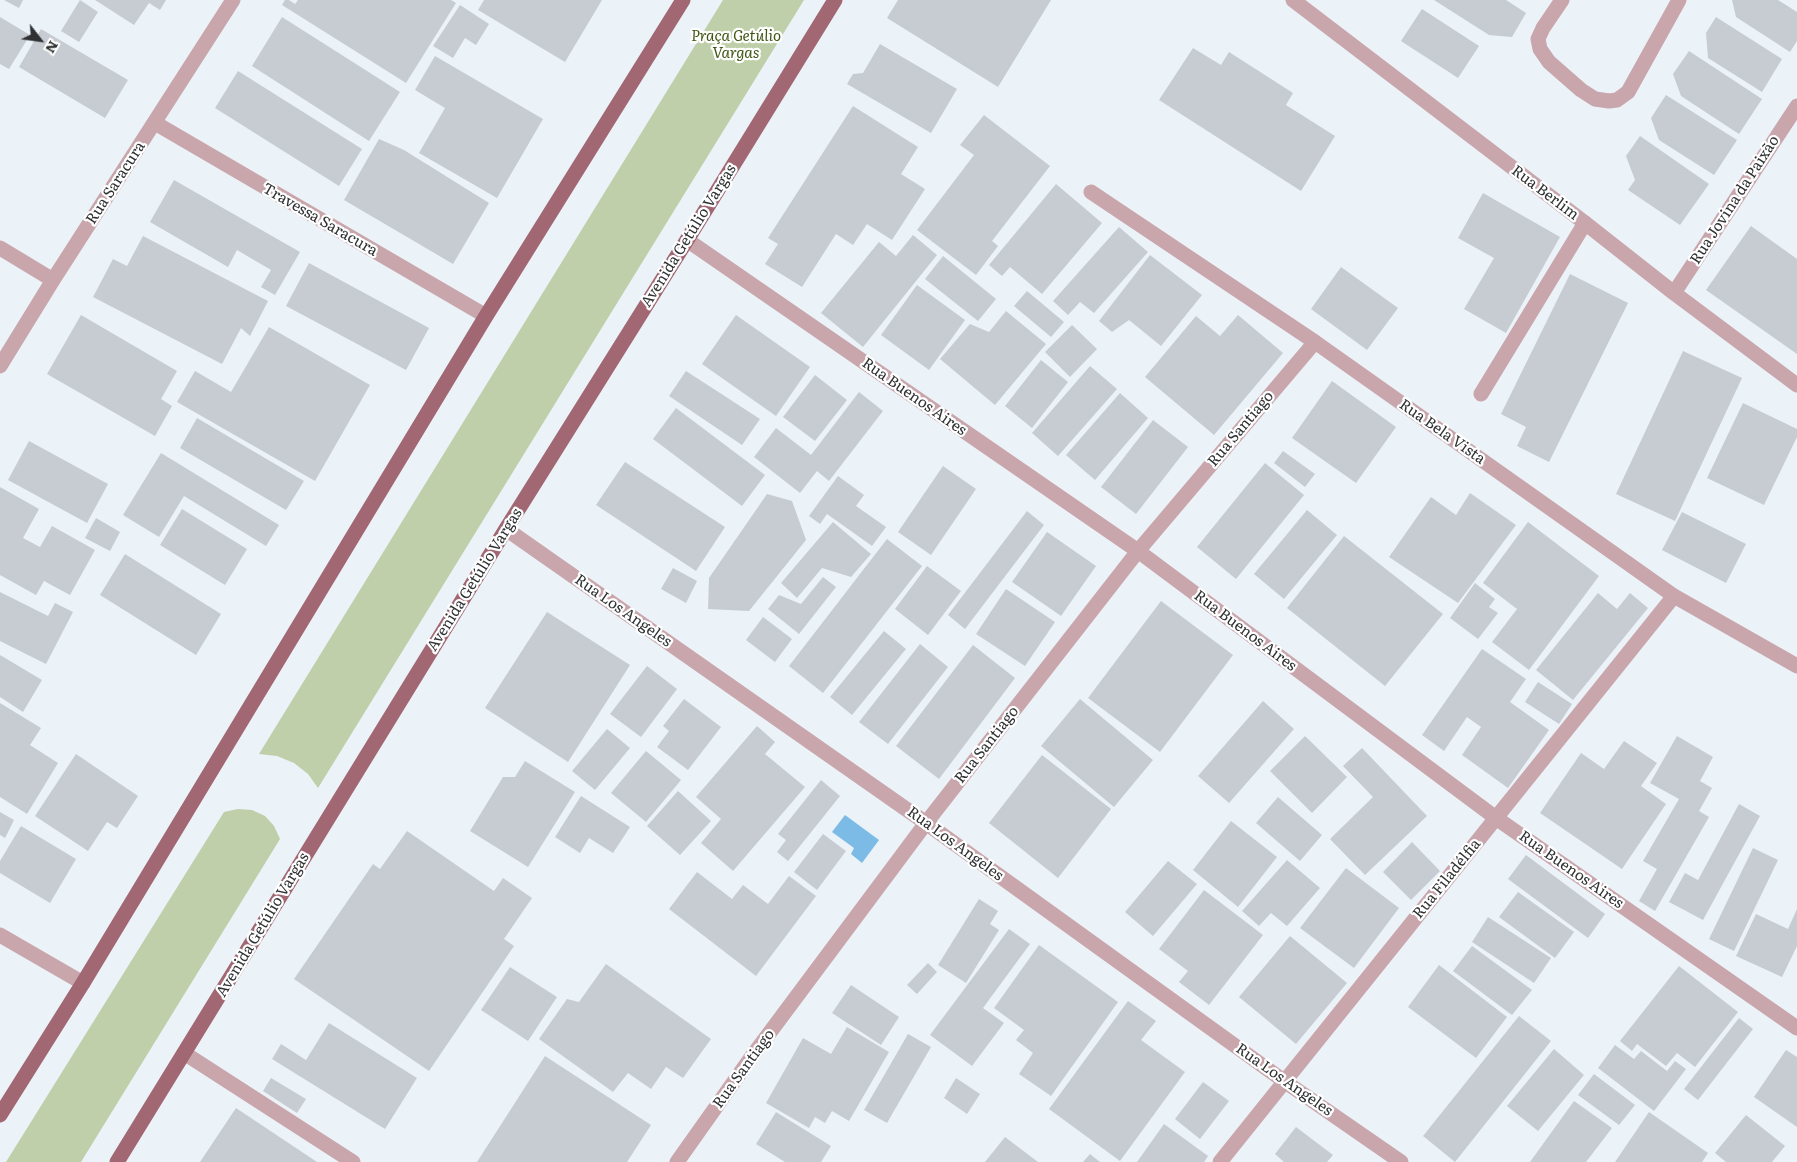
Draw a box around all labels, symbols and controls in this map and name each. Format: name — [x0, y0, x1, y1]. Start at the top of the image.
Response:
north arrow — [15, 15, 65, 65]
park label: Praça Getúlio Vargas — [691, 28, 781, 63]
text: N — [41, 37, 65, 58]
street label: Rua Jovina da Paixão — [1687, 132, 1783, 268]
street label: Rua Saracura — [83, 138, 149, 228]
street label: Avenida Getúlio Vargas — [638, 161, 740, 311]
street label: Rua Berlim — [1508, 162, 1582, 224]
street label: Travessa Saracura — [259, 180, 381, 260]
street label: Rua Buenos Aires — [858, 354, 970, 440]
street label: Rua Santiago — [1204, 388, 1278, 470]
street label: Rua Bela Vista — [1396, 396, 1488, 468]
street label: Avenida Getúlio Vargas — [424, 505, 526, 655]
street label: Rua Los Angeles — [571, 571, 675, 651]
street label: Rua Buenos Aires — [1190, 587, 1300, 675]
street label: Rua Santiago — [951, 703, 1023, 787]
street label: Rua Los Angeles — [904, 803, 1006, 885]
street label: Rua Buenos Aires — [1515, 827, 1627, 913]
street label: Rua Filadélfia — [1409, 836, 1485, 922]
street label: Avenida Getúlio Vargas — [213, 850, 313, 1000]
street label: Rua Santiago — [709, 1026, 779, 1112]
street label: Rua Los Angeles — [1232, 1040, 1336, 1120]

